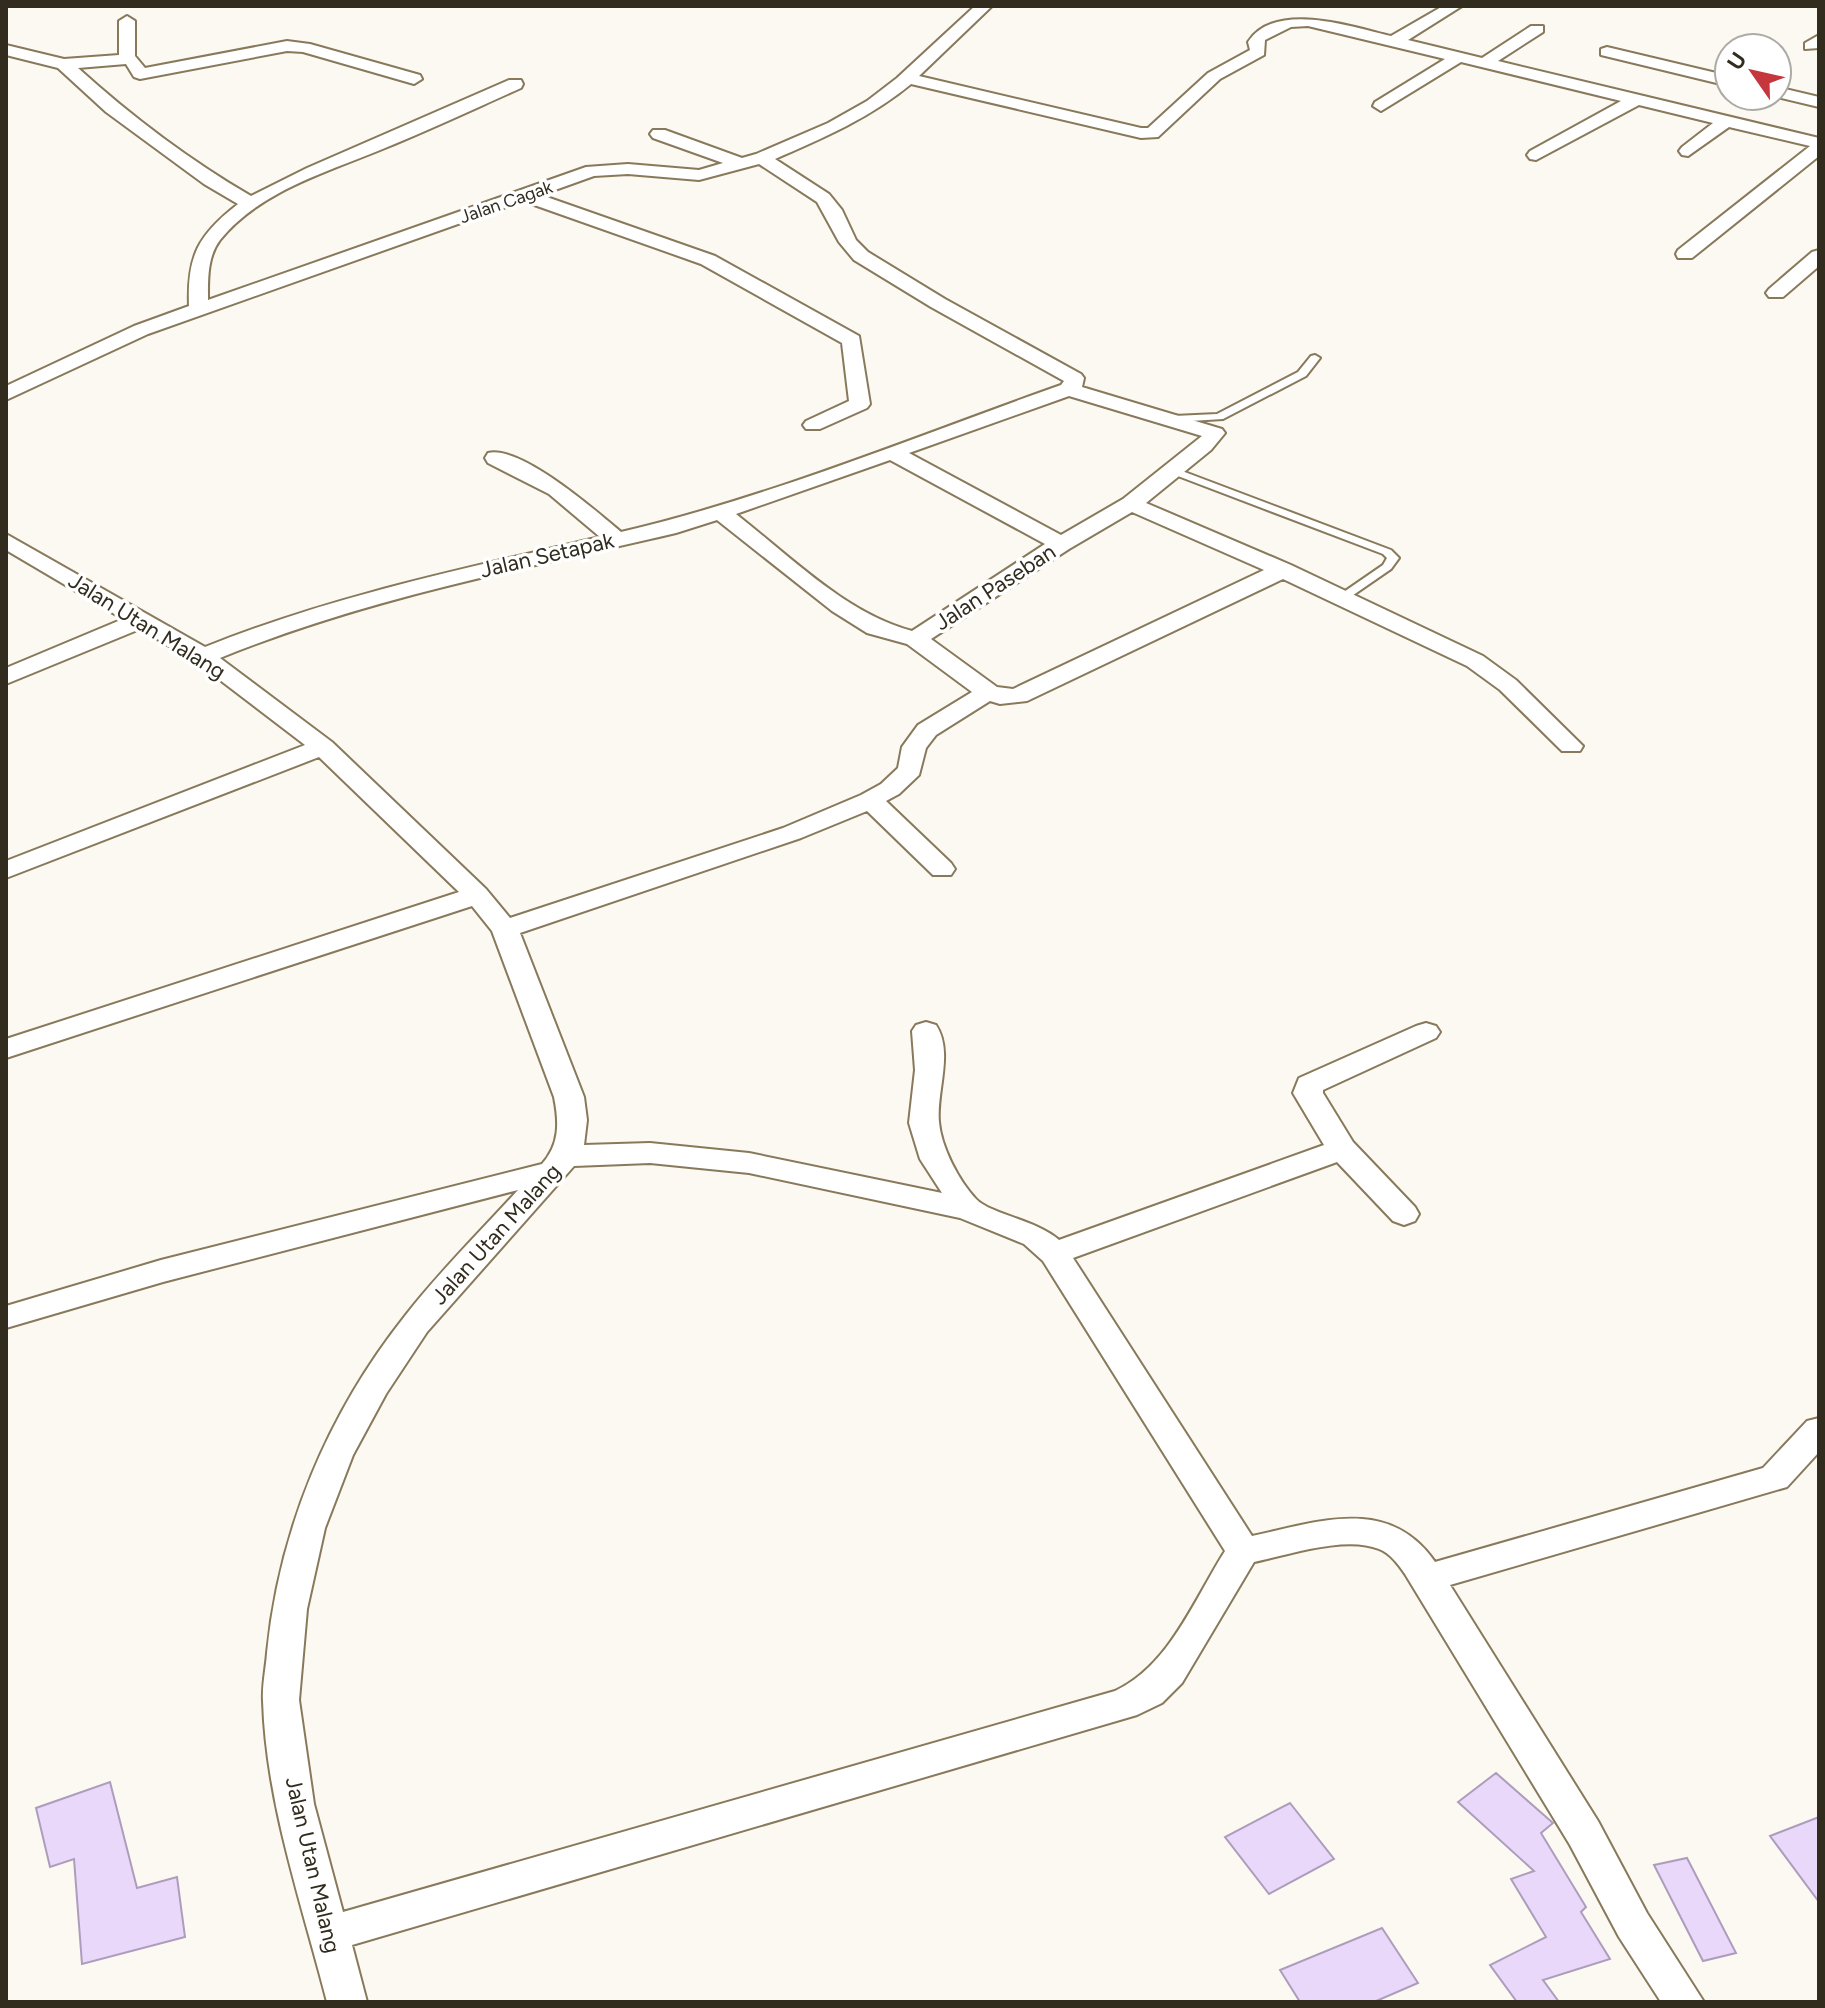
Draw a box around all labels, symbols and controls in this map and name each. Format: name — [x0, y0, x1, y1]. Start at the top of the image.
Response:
north arrow — [1713, 32, 1793, 112]
text: U — [1721, 47, 1752, 75]
street label: Jalan Cagak — [457, 176, 556, 228]
street label: Jalan Setapak — [478, 526, 617, 583]
street label: Jalan Paseban — [929, 538, 1061, 636]
street label: Jalan Utan Malang — [63, 567, 231, 685]
street label: Jalan Utan Malang — [426, 1158, 566, 1310]
street label: Jalan Utan Malang — [280, 1774, 346, 1956]

